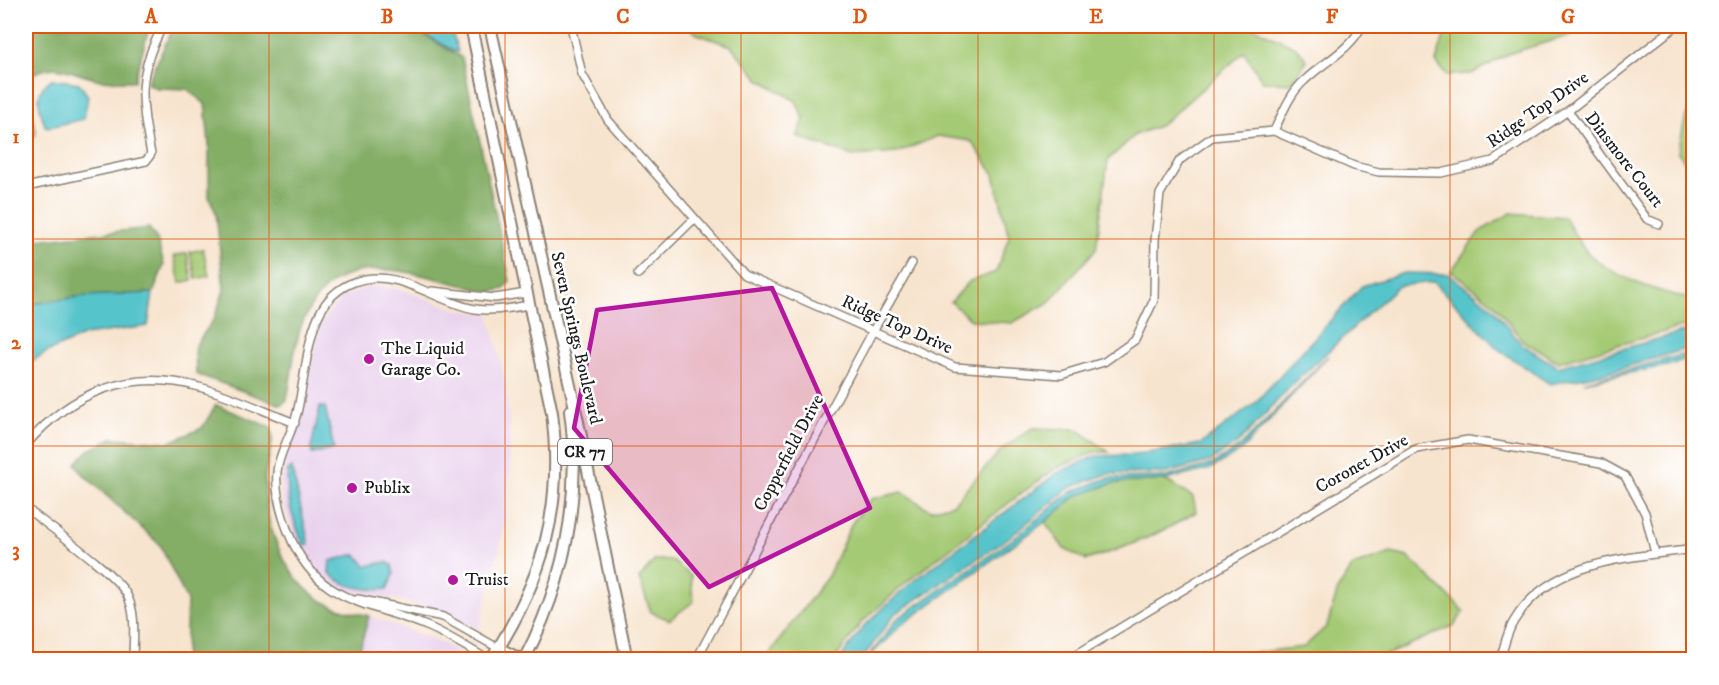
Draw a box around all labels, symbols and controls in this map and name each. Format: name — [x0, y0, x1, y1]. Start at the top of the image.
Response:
text: A — [144, 5, 159, 30]
text: B — [381, 5, 393, 30]
text: C — [616, 5, 630, 30]
text: D — [853, 5, 868, 30]
text: E — [1089, 5, 1103, 30]
text: F — [1326, 5, 1339, 30]
text: G — [1561, 5, 1575, 30]
street label: Ridge Top Drive — [1483, 67, 1593, 153]
street label: Dinsmore Court — [1580, 108, 1668, 212]
text: 1 — [12, 125, 20, 150]
street label: Seven Springs Boulevard — [545, 250, 607, 426]
street label: Ridge Top Drive — [838, 291, 956, 359]
text: 2 — [11, 331, 22, 356]
place label: The Liquid Garage Co. — [381, 338, 464, 381]
marker: The Liquid Garage Co. — [362, 352, 376, 366]
street label: Copperfield Drive — [749, 391, 829, 515]
street label: Coronet Drive — [1312, 430, 1412, 498]
road number: CR 77 — [558, 439, 612, 465]
place label: Publix — [364, 477, 411, 499]
marker: Publix — [345, 481, 359, 495]
text: 3 — [12, 538, 20, 563]
place label: Truist — [465, 569, 509, 591]
marker: Truist — [446, 573, 460, 587]

